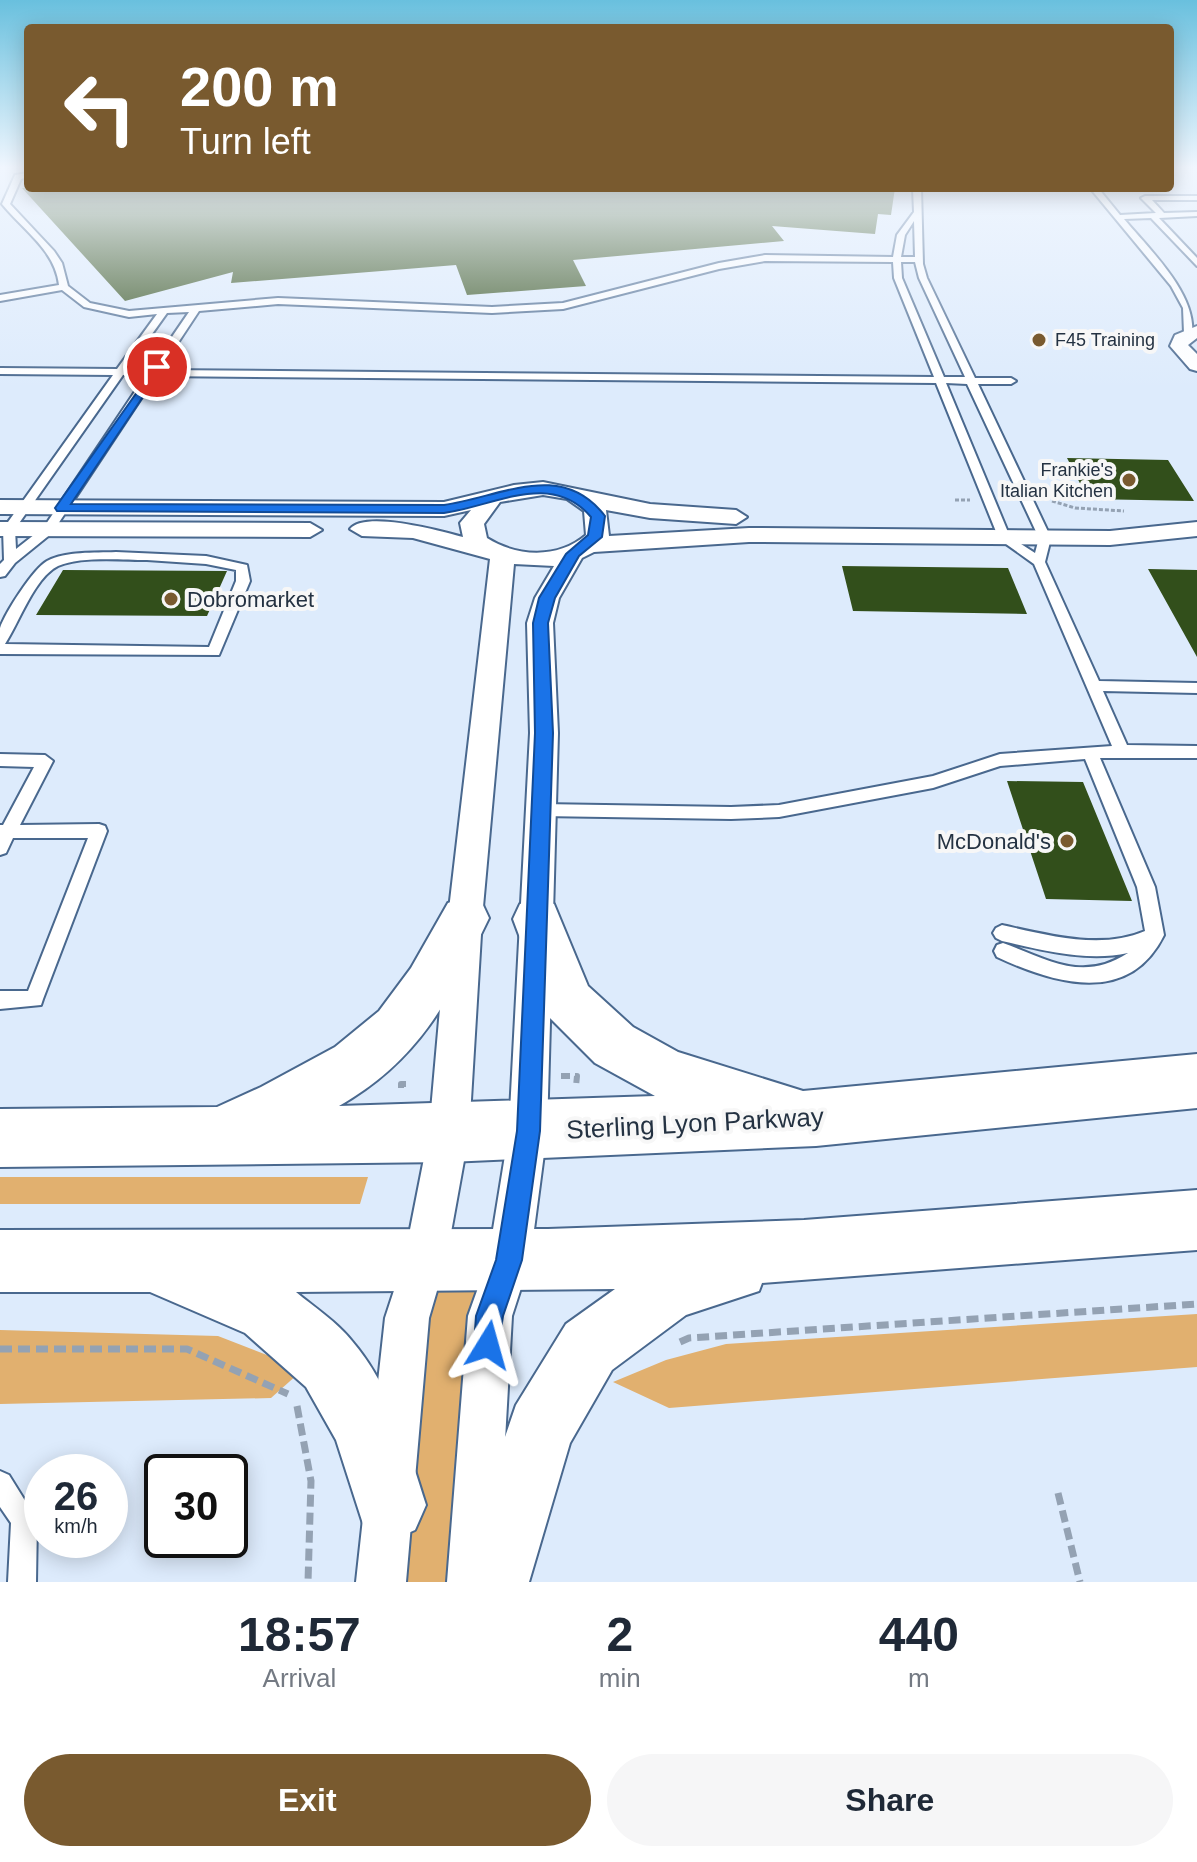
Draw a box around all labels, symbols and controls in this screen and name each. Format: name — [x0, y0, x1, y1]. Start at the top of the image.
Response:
text: 200 m — [180, 55, 339, 118]
icon: left — [48, 56, 152, 160]
text: Turn left — [180, 121, 311, 162]
place label: F45 Training — [1055, 330, 1155, 350]
marker: F45 Training — [1030, 331, 1048, 349]
pin — [123, 333, 191, 401]
icon: arrive — [135, 345, 179, 389]
place label: Frankie's Italian Kitchen — [1000, 460, 1113, 501]
marker: Frankie's Italian Kitchen — [1120, 471, 1138, 489]
place label: Dobromarket — [187, 587, 314, 612]
marker: Dobromarket — [162, 590, 180, 608]
place label: McDonald's — [937, 829, 1051, 854]
marker: McDonald's — [1058, 832, 1076, 850]
street label: Sterling Lyon Parkway — [566, 1101, 824, 1145]
position arrow — [446, 1303, 530, 1387]
speed limit sign: 30 — [144, 1454, 248, 1558]
text: 26 — [54, 1474, 98, 1518]
text: km/h — [54, 1515, 98, 1537]
text: 18:57 — [238, 1608, 361, 1661]
text: 2 — [606, 1608, 633, 1661]
text: 440 — [879, 1608, 959, 1661]
text: Arrival — [263, 1663, 336, 1693]
text: min — [599, 1663, 641, 1693]
text: m — [908, 1663, 930, 1693]
button: Exit — [24, 1754, 591, 1846]
button: Share — [607, 1754, 1173, 1846]

